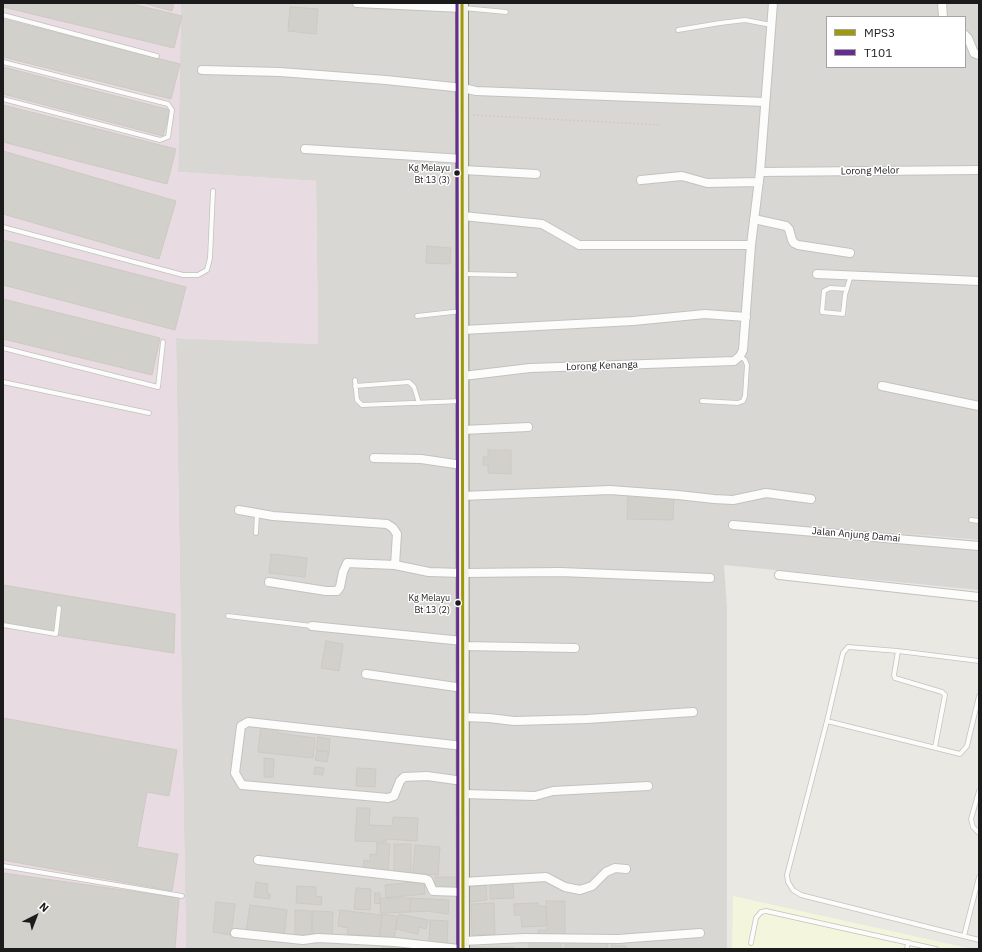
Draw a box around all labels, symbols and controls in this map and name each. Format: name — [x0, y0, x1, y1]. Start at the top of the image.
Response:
legend — [826, 16, 966, 68]
text: MPS3 — [864, 25, 895, 40]
text: T101 — [864, 45, 892, 60]
place label: Kg Melayu Bt 13 (3) — [408, 163, 450, 184]
street label: Lorong Melor — [841, 164, 899, 178]
marker: Kg Melayu Bt 13 (3) — [452, 168, 462, 178]
street label: Lorong Kenanga — [566, 359, 638, 373]
street label: Jalan Anjung Damai — [811, 525, 901, 545]
place label: Kg Melayu Bt 13 (2) — [408, 593, 450, 614]
marker: Kg Melayu Bt 13 (2) — [453, 598, 463, 608]
north arrow — [16, 896, 56, 936]
text: N — [36, 899, 52, 915]

